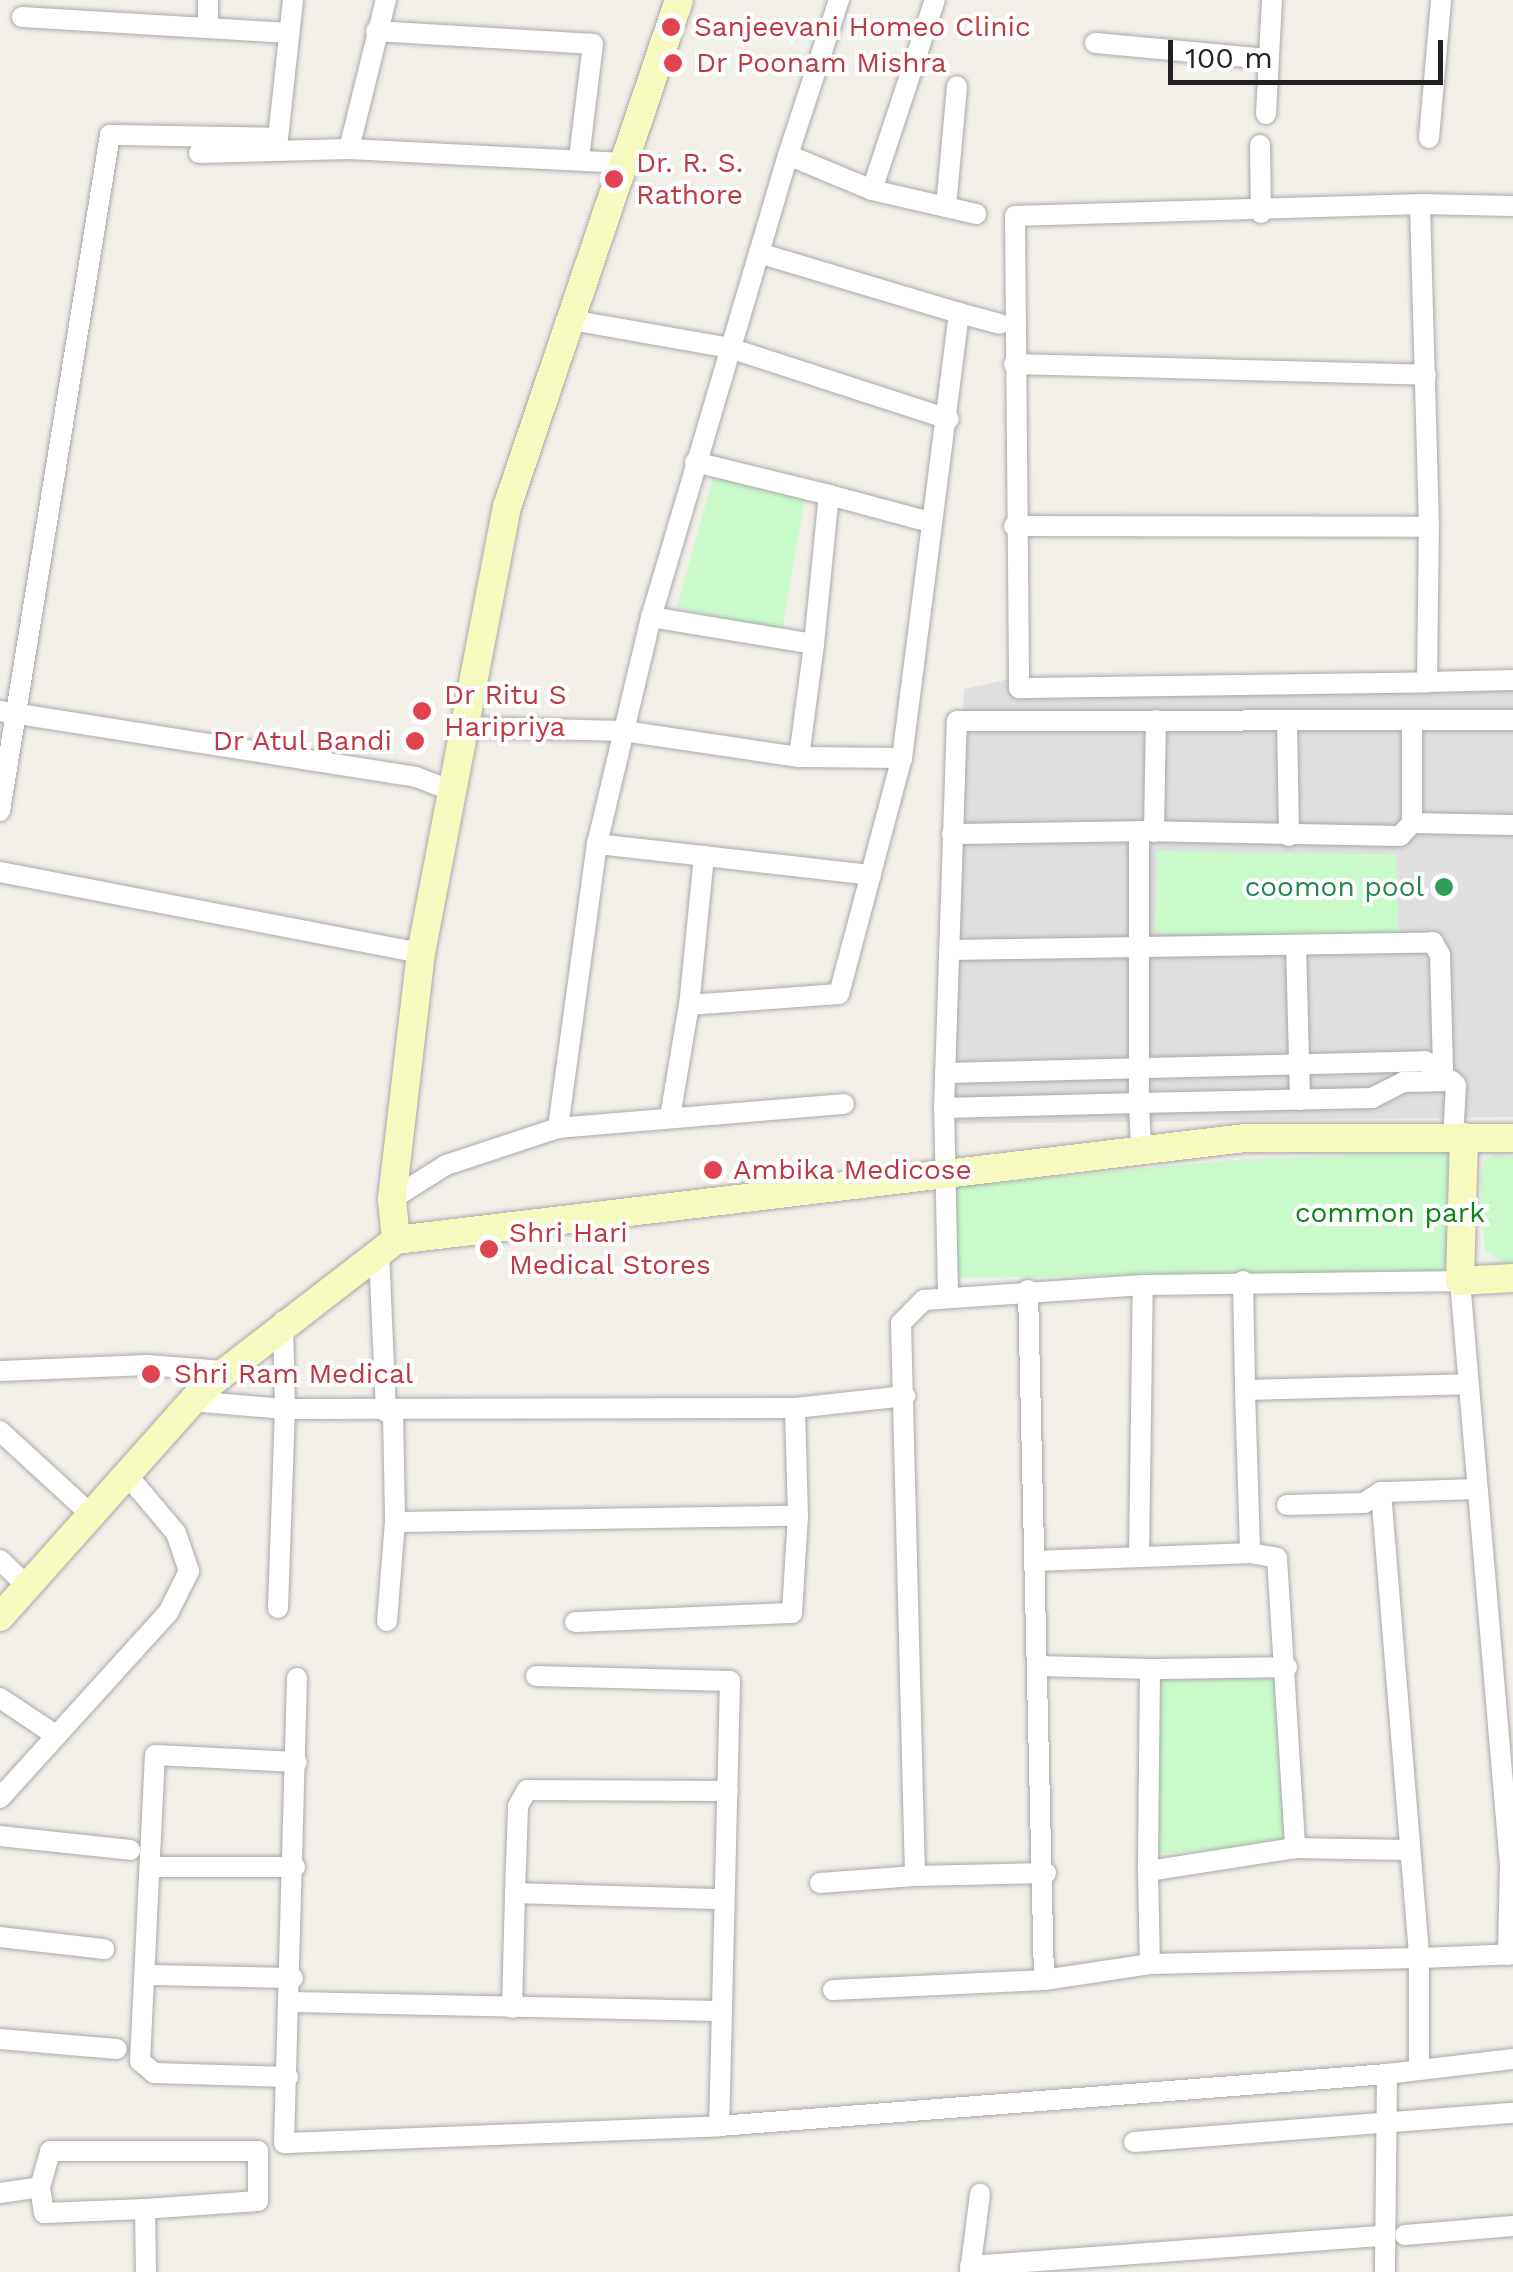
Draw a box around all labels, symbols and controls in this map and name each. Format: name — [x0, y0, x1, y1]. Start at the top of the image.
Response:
place label: Sanjeevani Homeo Clinic — [694, 10, 1031, 44]
marker: Sanjeevani Homeo Clinic — [658, 14, 684, 40]
scale bar — [1173, 20, 1448, 82]
text: 100 m — [1185, 40, 1273, 75]
place label: Dr Poonam Mishra — [696, 46, 947, 80]
marker: Dr Poonam Mishra — [660, 50, 686, 76]
place label: Dr. R. S. Rathore — [636, 146, 743, 212]
marker: Dr. R. S. Rathore — [601, 166, 627, 192]
place label: Dr Ritu S Haripriya — [444, 678, 567, 744]
marker: Dr Ritu S Haripriya — [409, 698, 435, 724]
place label: Dr Atul Bandi — [210, 724, 392, 758]
marker: Dr Atul Bandi — [402, 728, 428, 754]
place label: coomon pool — [1245, 870, 1424, 904]
marker: coomon pool — [1433, 876, 1455, 898]
place label: Ambika Medicose — [733, 1153, 972, 1187]
marker: Ambika Medicose — [702, 1159, 724, 1181]
park label: common park — [1295, 1196, 1485, 1230]
place label: Shri Hari Medical Stores — [509, 1216, 712, 1282]
marker: Shri Hari Medical Stores — [478, 1238, 500, 1260]
place label: Shri Ram Medical — [174, 1357, 413, 1391]
marker: Shri Ram Medical — [138, 1361, 164, 1387]

